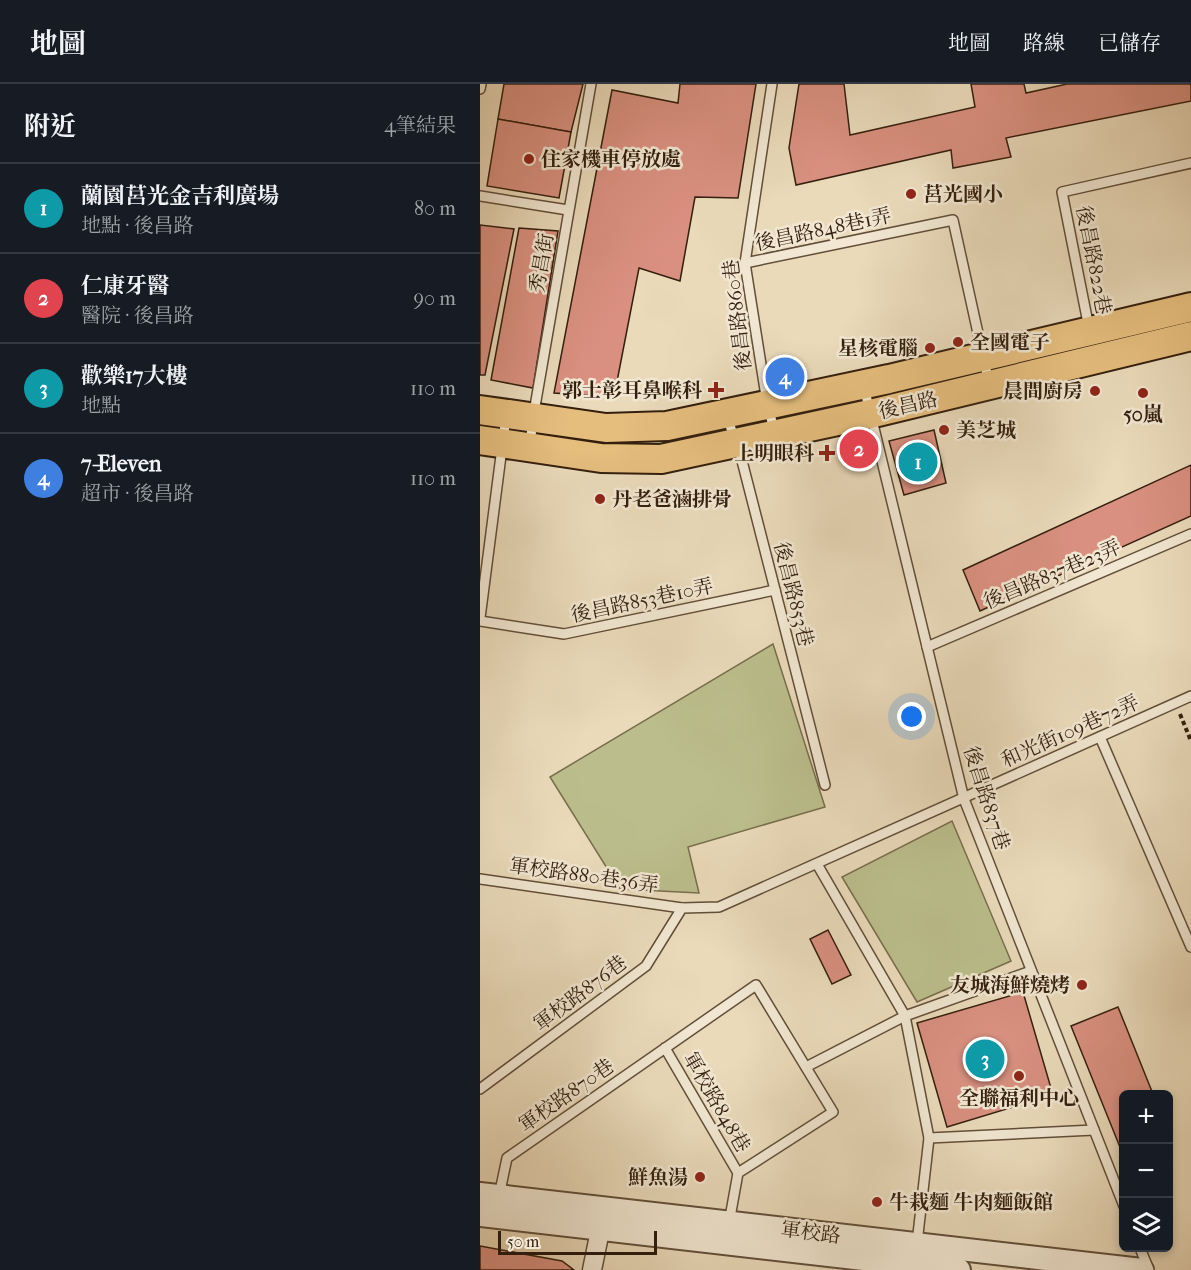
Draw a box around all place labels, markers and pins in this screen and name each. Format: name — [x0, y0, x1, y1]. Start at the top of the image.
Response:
place label: 住家機車停放處 — [541, 148, 681, 171]
marker: 住家機車停放處 — [522, 152, 536, 166]
place label: 莒光國小 — [923, 183, 1003, 206]
marker: 莒光國小 — [904, 187, 918, 201]
place label: 全國電子 — [970, 331, 1050, 354]
marker: 全國電子 — [951, 335, 965, 349]
place label: 星核電腦 — [838, 337, 918, 360]
marker: 星核電腦 — [923, 341, 937, 355]
pin: 4 — [766, 354, 804, 400]
place label: 郭士彰耳鼻喉科 — [562, 379, 702, 402]
place label: 晨間廚房 — [1003, 380, 1083, 403]
marker: 郭士彰耳鼻喉科 — [707, 381, 725, 399]
marker: 晨間廚房 — [1088, 384, 1102, 398]
marker: 50嵐 — [1136, 386, 1150, 400]
place label: 50嵐 — [1123, 403, 1163, 426]
place label: 美芝城 — [956, 419, 1016, 442]
marker: 美芝城 — [937, 423, 951, 437]
pin: 2 — [840, 426, 878, 472]
pin: 1 — [898, 440, 938, 484]
place label: 上明眼科 — [734, 442, 814, 465]
marker: 上明眼科 — [818, 444, 836, 462]
place label: 丹老爸滷排骨 — [612, 488, 732, 511]
marker: 丹老爸滷排骨 — [593, 492, 607, 506]
place label: 友城海鮮燒烤 — [950, 974, 1070, 997]
marker: 友城海鮮燒烤 — [1075, 978, 1089, 992]
pin: 3 — [966, 1036, 1004, 1082]
marker: 全聯福利中心 — [1012, 1069, 1026, 1083]
place label: 全聯福利中心 — [959, 1087, 1079, 1110]
place label: 鮮魚湯 — [628, 1166, 688, 1189]
marker: 鮮魚湯 — [693, 1170, 707, 1184]
place label: 牛栽麵 牛肉麵飯館 — [889, 1191, 1053, 1214]
marker: 牛栽麵 牛肉麵飯館 — [870, 1195, 884, 1209]

